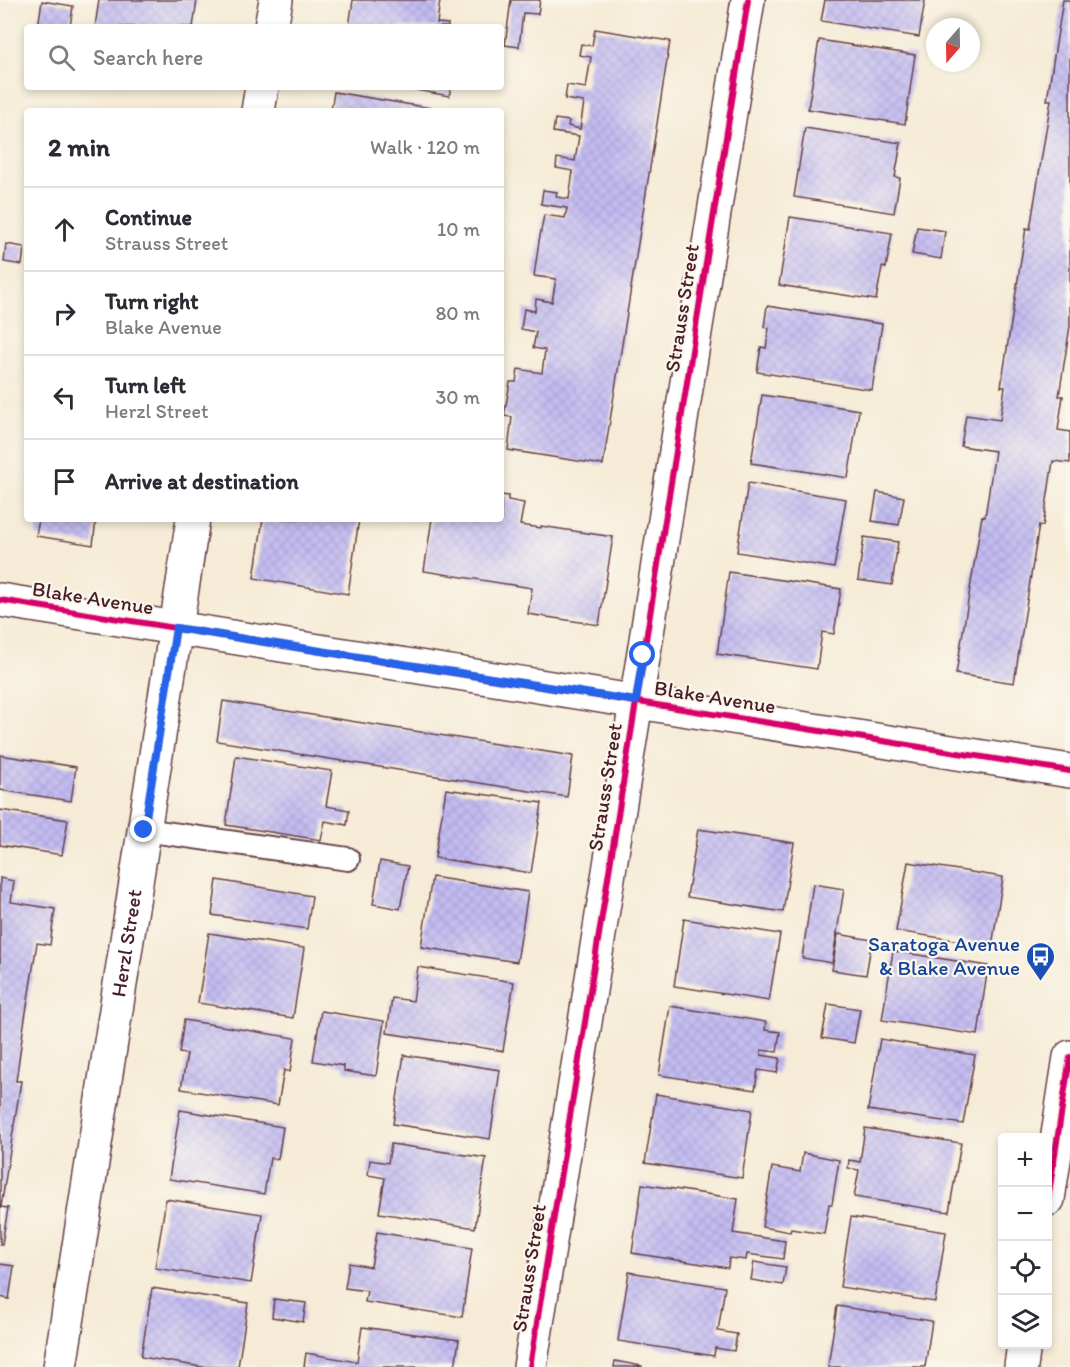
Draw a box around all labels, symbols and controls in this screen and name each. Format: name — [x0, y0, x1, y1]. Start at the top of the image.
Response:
north arrow — [926, 18, 980, 72]
search box — [24, 24, 504, 90]
icon: search — [45, 41, 78, 74]
text: Search here — [93, 44, 203, 71]
text: 2 min — [48, 131, 110, 163]
text: Walk · 120 m — [370, 135, 480, 159]
text: Continue — [105, 204, 192, 231]
icon: ahead — [48, 213, 81, 246]
text: 10 m — [437, 217, 480, 241]
text: Strauss Street — [105, 231, 228, 255]
street label: Strauss Street — [659, 242, 704, 374]
text: Turn right — [105, 288, 199, 315]
icon: right — [48, 297, 81, 330]
text: 80 m — [435, 301, 480, 325]
text: Blake Avenue — [105, 315, 222, 339]
text: Turn left — [105, 372, 186, 399]
icon: left — [48, 381, 81, 414]
text: 30 m — [435, 385, 480, 409]
text: Herzl Street — [105, 399, 208, 423]
icon: arrive — [48, 465, 81, 498]
text: Arrive at destination — [105, 468, 299, 495]
street label: Blake Avenue — [31, 576, 156, 619]
route start — [629, 641, 655, 667]
street label: Blake Avenue — [653, 675, 778, 718]
street label: Strauss Street — [582, 721, 627, 853]
route end — [130, 816, 156, 842]
street label: Herzl Street — [105, 887, 147, 999]
place label: Saratoga Avenue & Blake Avenue — [868, 931, 1020, 980]
bus stop icon: Saratoga Avenue & Blake Avenue — [1025, 940, 1057, 982]
map controls — [998, 1133, 1052, 1349]
button: + — [998, 1133, 1052, 1187]
button: − — [998, 1187, 1052, 1241]
street label: Strauss Street — [506, 1202, 551, 1334]
button: locate — [998, 1241, 1052, 1295]
button: layers — [998, 1295, 1052, 1349]

